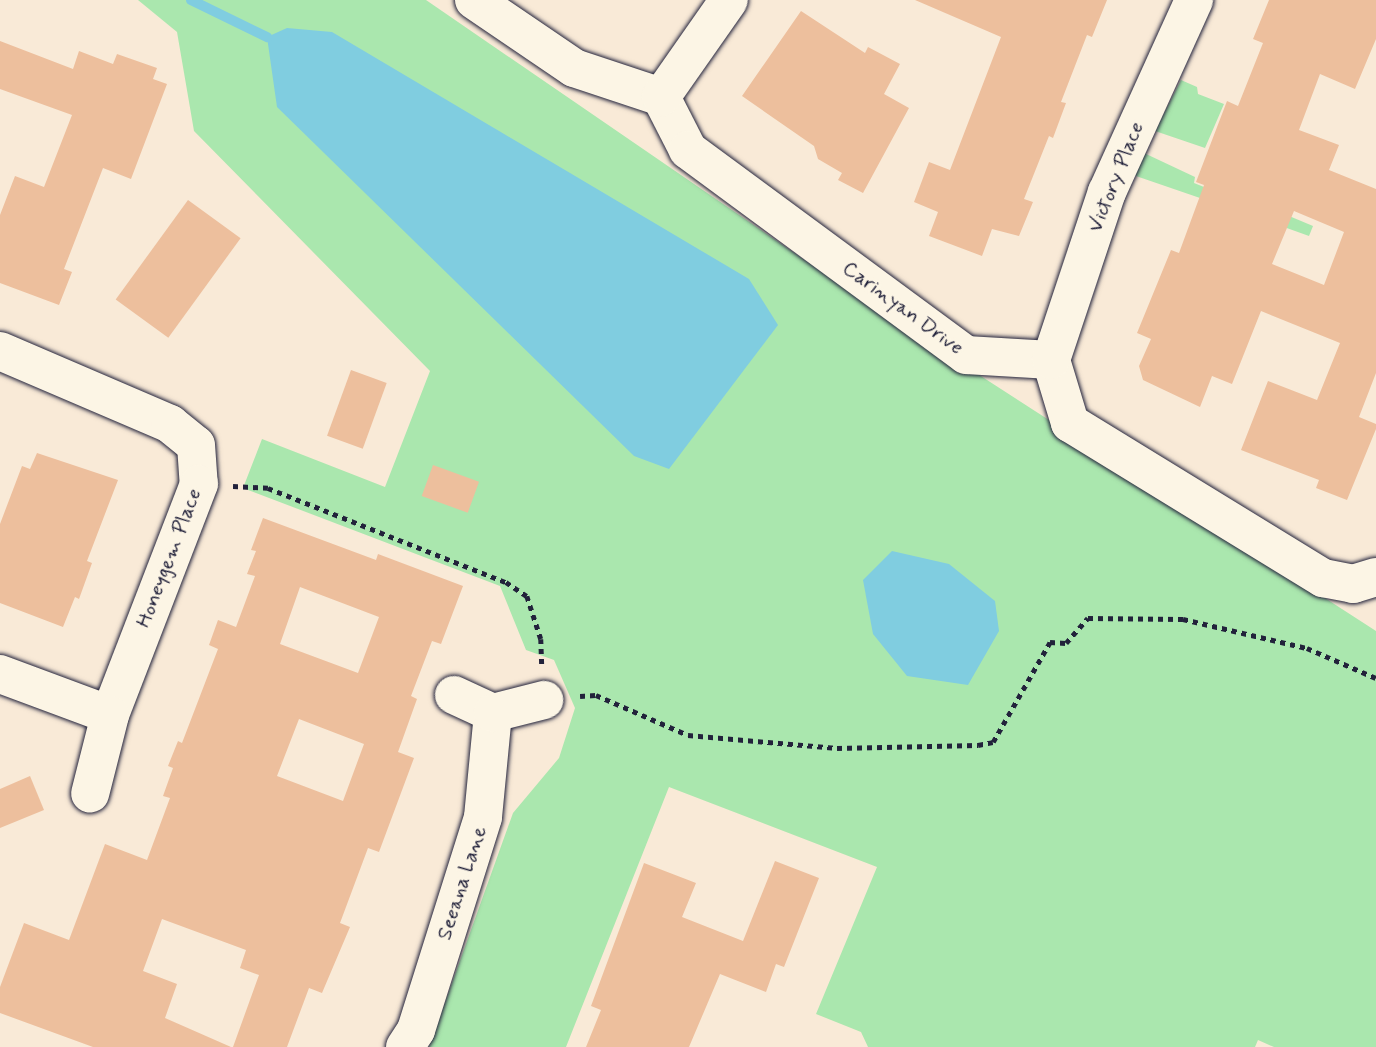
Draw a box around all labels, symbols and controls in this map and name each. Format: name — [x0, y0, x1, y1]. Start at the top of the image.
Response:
street label: Victory Place — [1083, 119, 1149, 235]
street label: Carinyan Drive — [838, 256, 968, 360]
street label: Honeygem Place — [131, 486, 207, 630]
street label: Seeana Lane — [432, 824, 492, 942]

